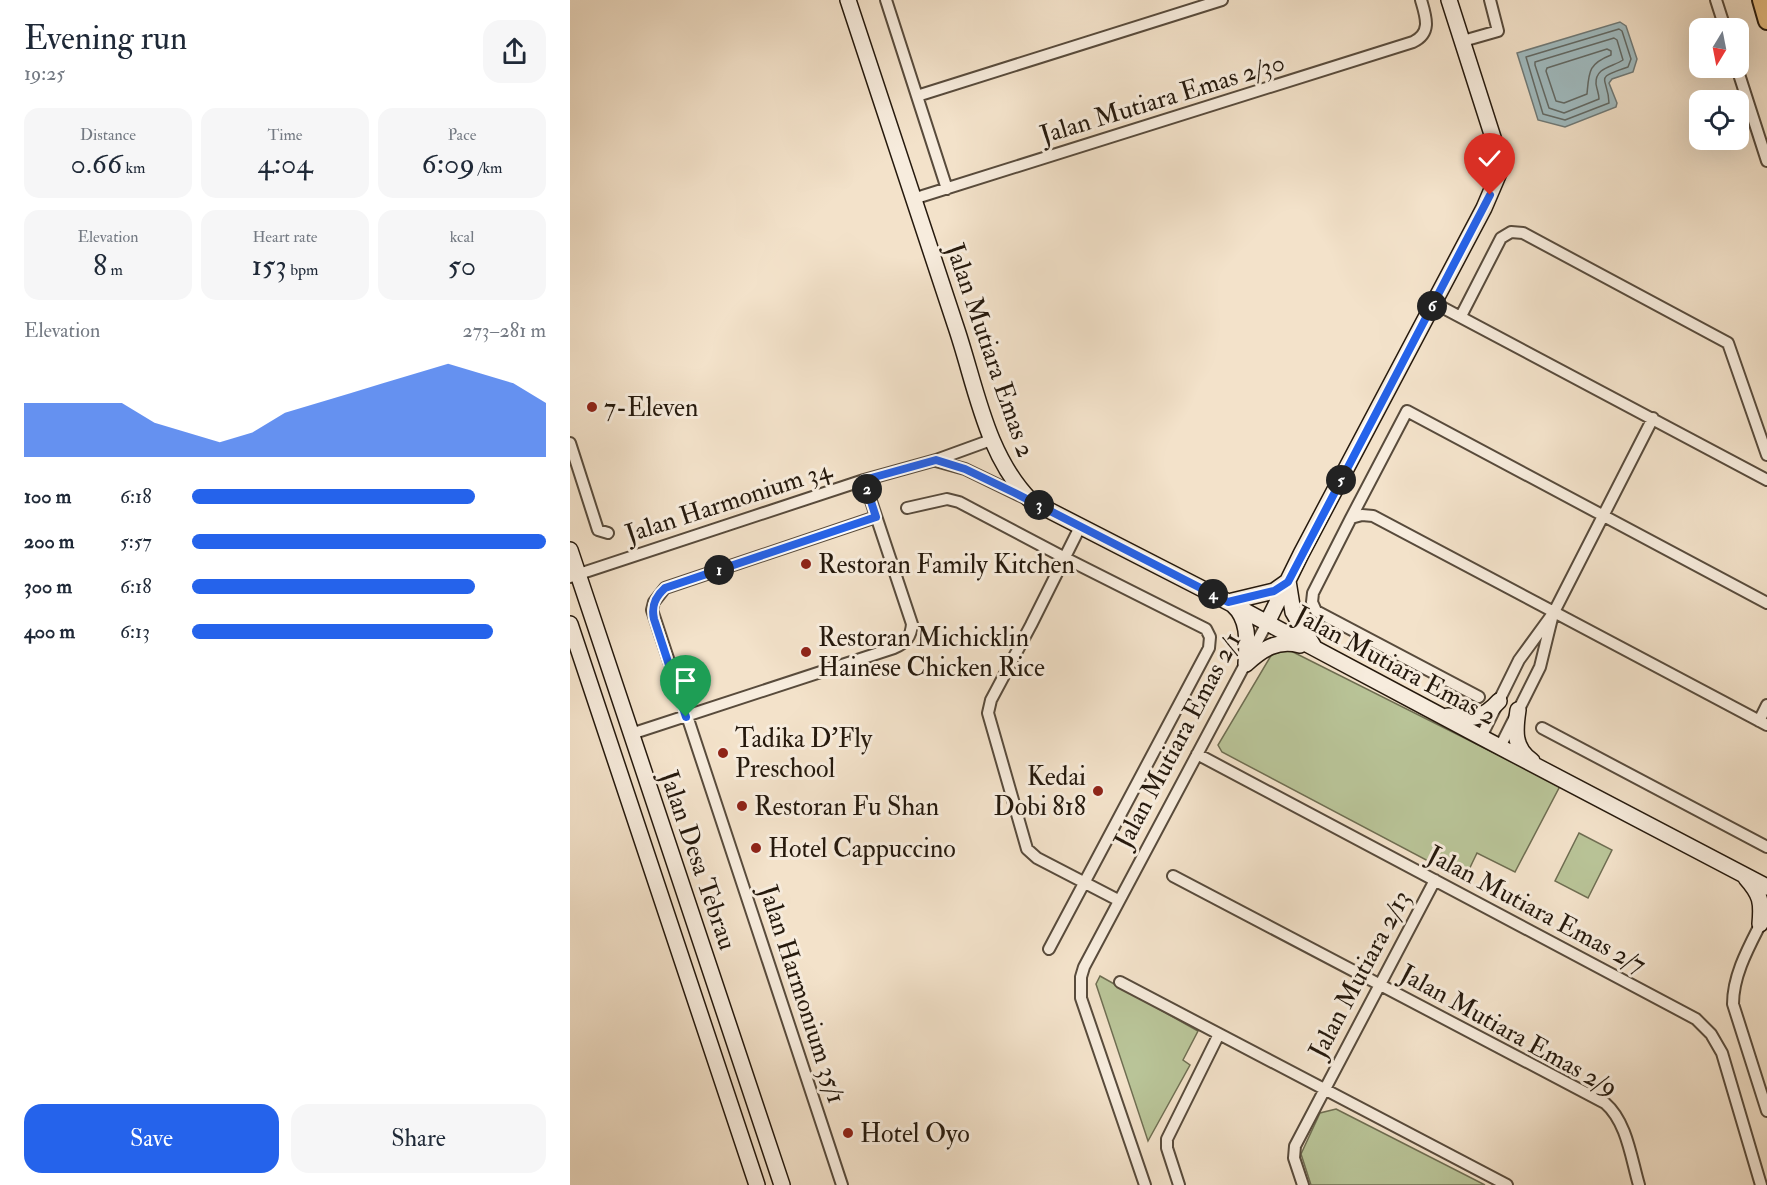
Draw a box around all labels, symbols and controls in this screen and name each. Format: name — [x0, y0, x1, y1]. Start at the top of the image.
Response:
text: Evening run — [24, 18, 187, 59]
north arrow — [1689, 18, 1749, 78]
map controls — [1689, 18, 1749, 150]
button: share — [483, 20, 546, 83]
street label: Jalan Mutiara Emas 2/30 — [1035, 47, 1288, 152]
text: 19:25 — [24, 61, 65, 86]
button: locate — [1689, 90, 1749, 150]
text: Distance — [80, 125, 136, 145]
text: Time — [268, 125, 302, 145]
text: Pace — [448, 125, 476, 145]
pin — [1464, 133, 1515, 195]
icon: check — [1473, 142, 1506, 175]
text: 0.66 — [71, 145, 122, 182]
text: 4:04 — [257, 145, 313, 182]
text: 6:09 — [422, 145, 475, 182]
text: km — [122, 158, 145, 178]
text: /km — [475, 158, 502, 178]
text: Elevation — [78, 227, 138, 247]
text: Heart rate — [252, 227, 318, 247]
text: kcal — [450, 227, 474, 247]
street label: Jalan Mutiara Emas 2 — [938, 238, 1042, 461]
text: 8 — [93, 247, 107, 284]
text: 153 — [251, 247, 287, 284]
text: 50 — [448, 247, 476, 284]
text: m — [107, 260, 123, 280]
text: bpm — [287, 260, 319, 280]
pin: 6 — [1417, 291, 1447, 321]
text: 6 — [1428, 296, 1436, 316]
text: Elevation — [24, 318, 100, 343]
text: 273–281 m — [463, 318, 546, 343]
place label: 7-Eleven — [604, 392, 698, 424]
marker: 7-Eleven — [585, 400, 599, 414]
street label: Jalan Harmonium 34 — [620, 453, 836, 551]
pin: 5 — [1326, 465, 1356, 495]
text: 5 — [1337, 470, 1345, 490]
pin: 2 — [852, 474, 882, 504]
text: 2 — [863, 479, 871, 499]
text: 100 m — [24, 484, 71, 509]
text: 6:18 — [120, 484, 152, 509]
pin: 3 — [1024, 490, 1054, 520]
text: 3 — [1036, 495, 1042, 515]
text: 200 m — [24, 529, 74, 554]
text: 5:57 — [120, 529, 152, 554]
place label: Restoran Family Kitchen — [818, 549, 1075, 581]
pin: 1 — [704, 555, 734, 585]
marker: Restoran Family Kitchen — [799, 557, 813, 571]
text: 1 — [716, 560, 722, 580]
text: 300 m — [24, 574, 72, 599]
text: 6:18 — [120, 574, 152, 599]
pin: 4 — [1198, 579, 1228, 609]
text: 4 — [1209, 584, 1217, 604]
street label: Jalan Mutiara Emas 2 — [1288, 599, 1502, 733]
text: 400 m — [24, 619, 75, 644]
text: 6:13 — [120, 619, 150, 644]
place label: Restoran Michicklin Hainese Chicken Rice — [818, 622, 1045, 684]
street label: Jalan Mutiara Emas 2/1 — [1107, 627, 1248, 855]
marker: Restoran Michicklin Hainese Chicken Rice — [799, 645, 813, 659]
pin — [660, 655, 711, 717]
icon: arrive — [669, 664, 702, 697]
place label: Tadika D'Fly Preschool — [735, 723, 873, 785]
marker: Tadika D'Fly Preschool — [716, 746, 730, 760]
place label: Kedai Dobi 818 — [994, 761, 1086, 823]
street label: Jalan Desa Tebrau — [652, 766, 744, 954]
marker: Kedai Dobi 818 — [1091, 784, 1105, 798]
place label: Restoran Fu Shan — [754, 791, 939, 823]
marker: Restoran Fu Shan — [735, 799, 749, 813]
place label: Hotel Cappuccino — [768, 833, 956, 866]
street label: Jalan Mutiara Emas 2/7 — [1421, 838, 1651, 981]
marker: Hotel Cappuccino — [749, 841, 763, 855]
street label: Jalan Harmonium 35/1 — [751, 880, 852, 1107]
street label: Jalan Mutiara 2/13 — [1302, 885, 1418, 1065]
street label: Jalan Mutiara Emas 2/9 — [1393, 957, 1623, 1104]
button: Save — [24, 1104, 279, 1173]
button: Share — [291, 1104, 546, 1173]
place label: Hotel Oyo — [860, 1118, 970, 1150]
marker: Hotel Oyo — [841, 1126, 855, 1140]

